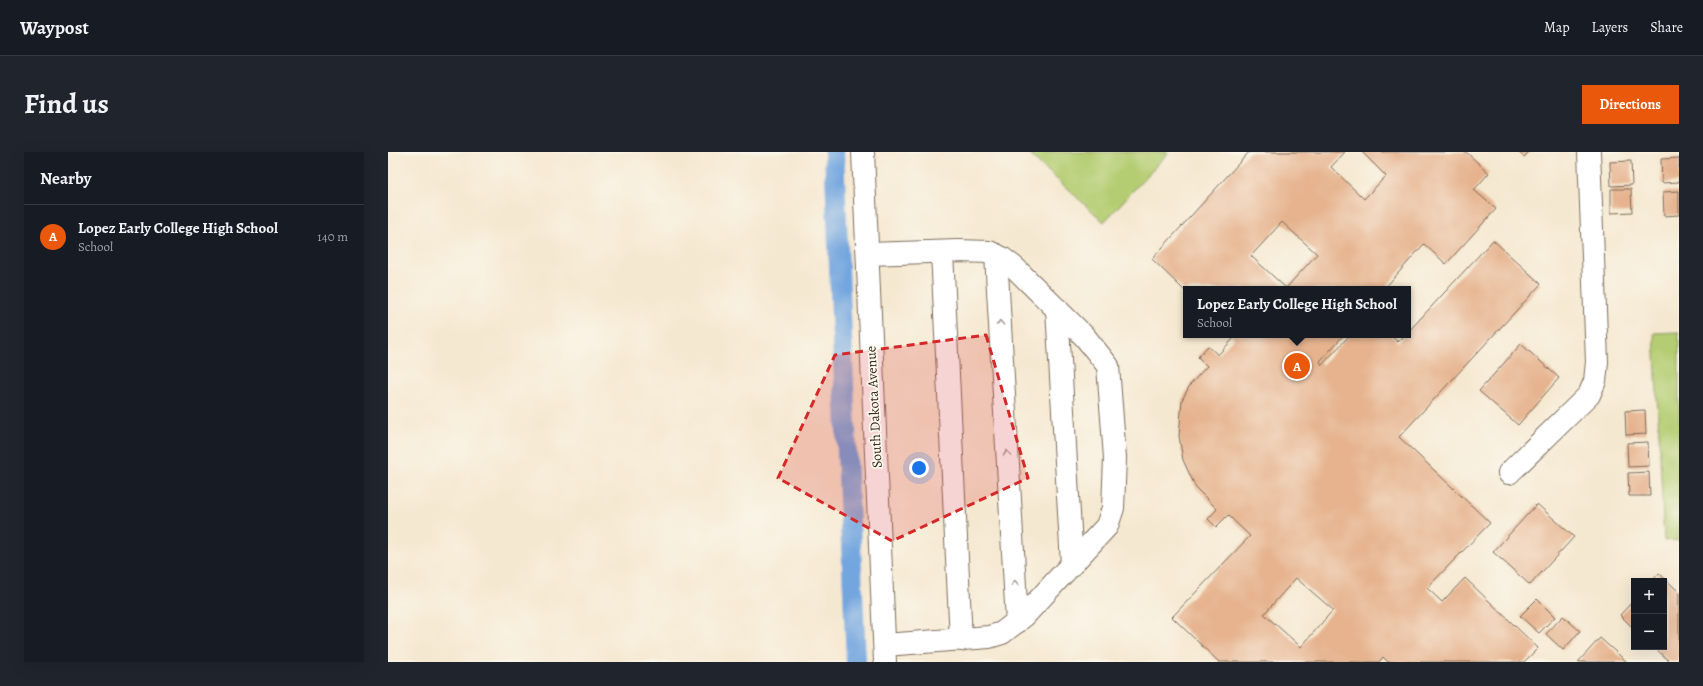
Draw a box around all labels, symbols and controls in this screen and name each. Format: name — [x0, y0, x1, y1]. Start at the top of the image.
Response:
text: Waypost — [20, 15, 89, 41]
text: Map — [1544, 18, 1570, 37]
text: Layers — [1592, 18, 1628, 37]
text: Share — [1650, 18, 1683, 37]
text: Find us — [24, 85, 109, 123]
button: Directions — [1582, 85, 1679, 124]
text: Nearby — [40, 167, 91, 190]
text: Lopez Early College High School — [78, 218, 278, 238]
text: A — [49, 228, 57, 245]
text: 140 m — [317, 228, 348, 245]
text: School — [78, 238, 113, 255]
popup — [1183, 286, 1411, 338]
text: Lopez Early College High School — [1197, 294, 1397, 314]
text: School — [1197, 314, 1232, 331]
one-way arrow — [995, 320, 1004, 326]
street label: South Dakota Avenue — [861, 345, 887, 469]
pin: A — [1284, 351, 1310, 381]
one-way arrow — [1003, 450, 1011, 456]
your location — [909, 458, 929, 478]
map controls — [1631, 578, 1667, 650]
button: + — [1631, 578, 1667, 614]
one-way arrow — [1010, 580, 1019, 586]
button: − — [1631, 614, 1667, 650]

